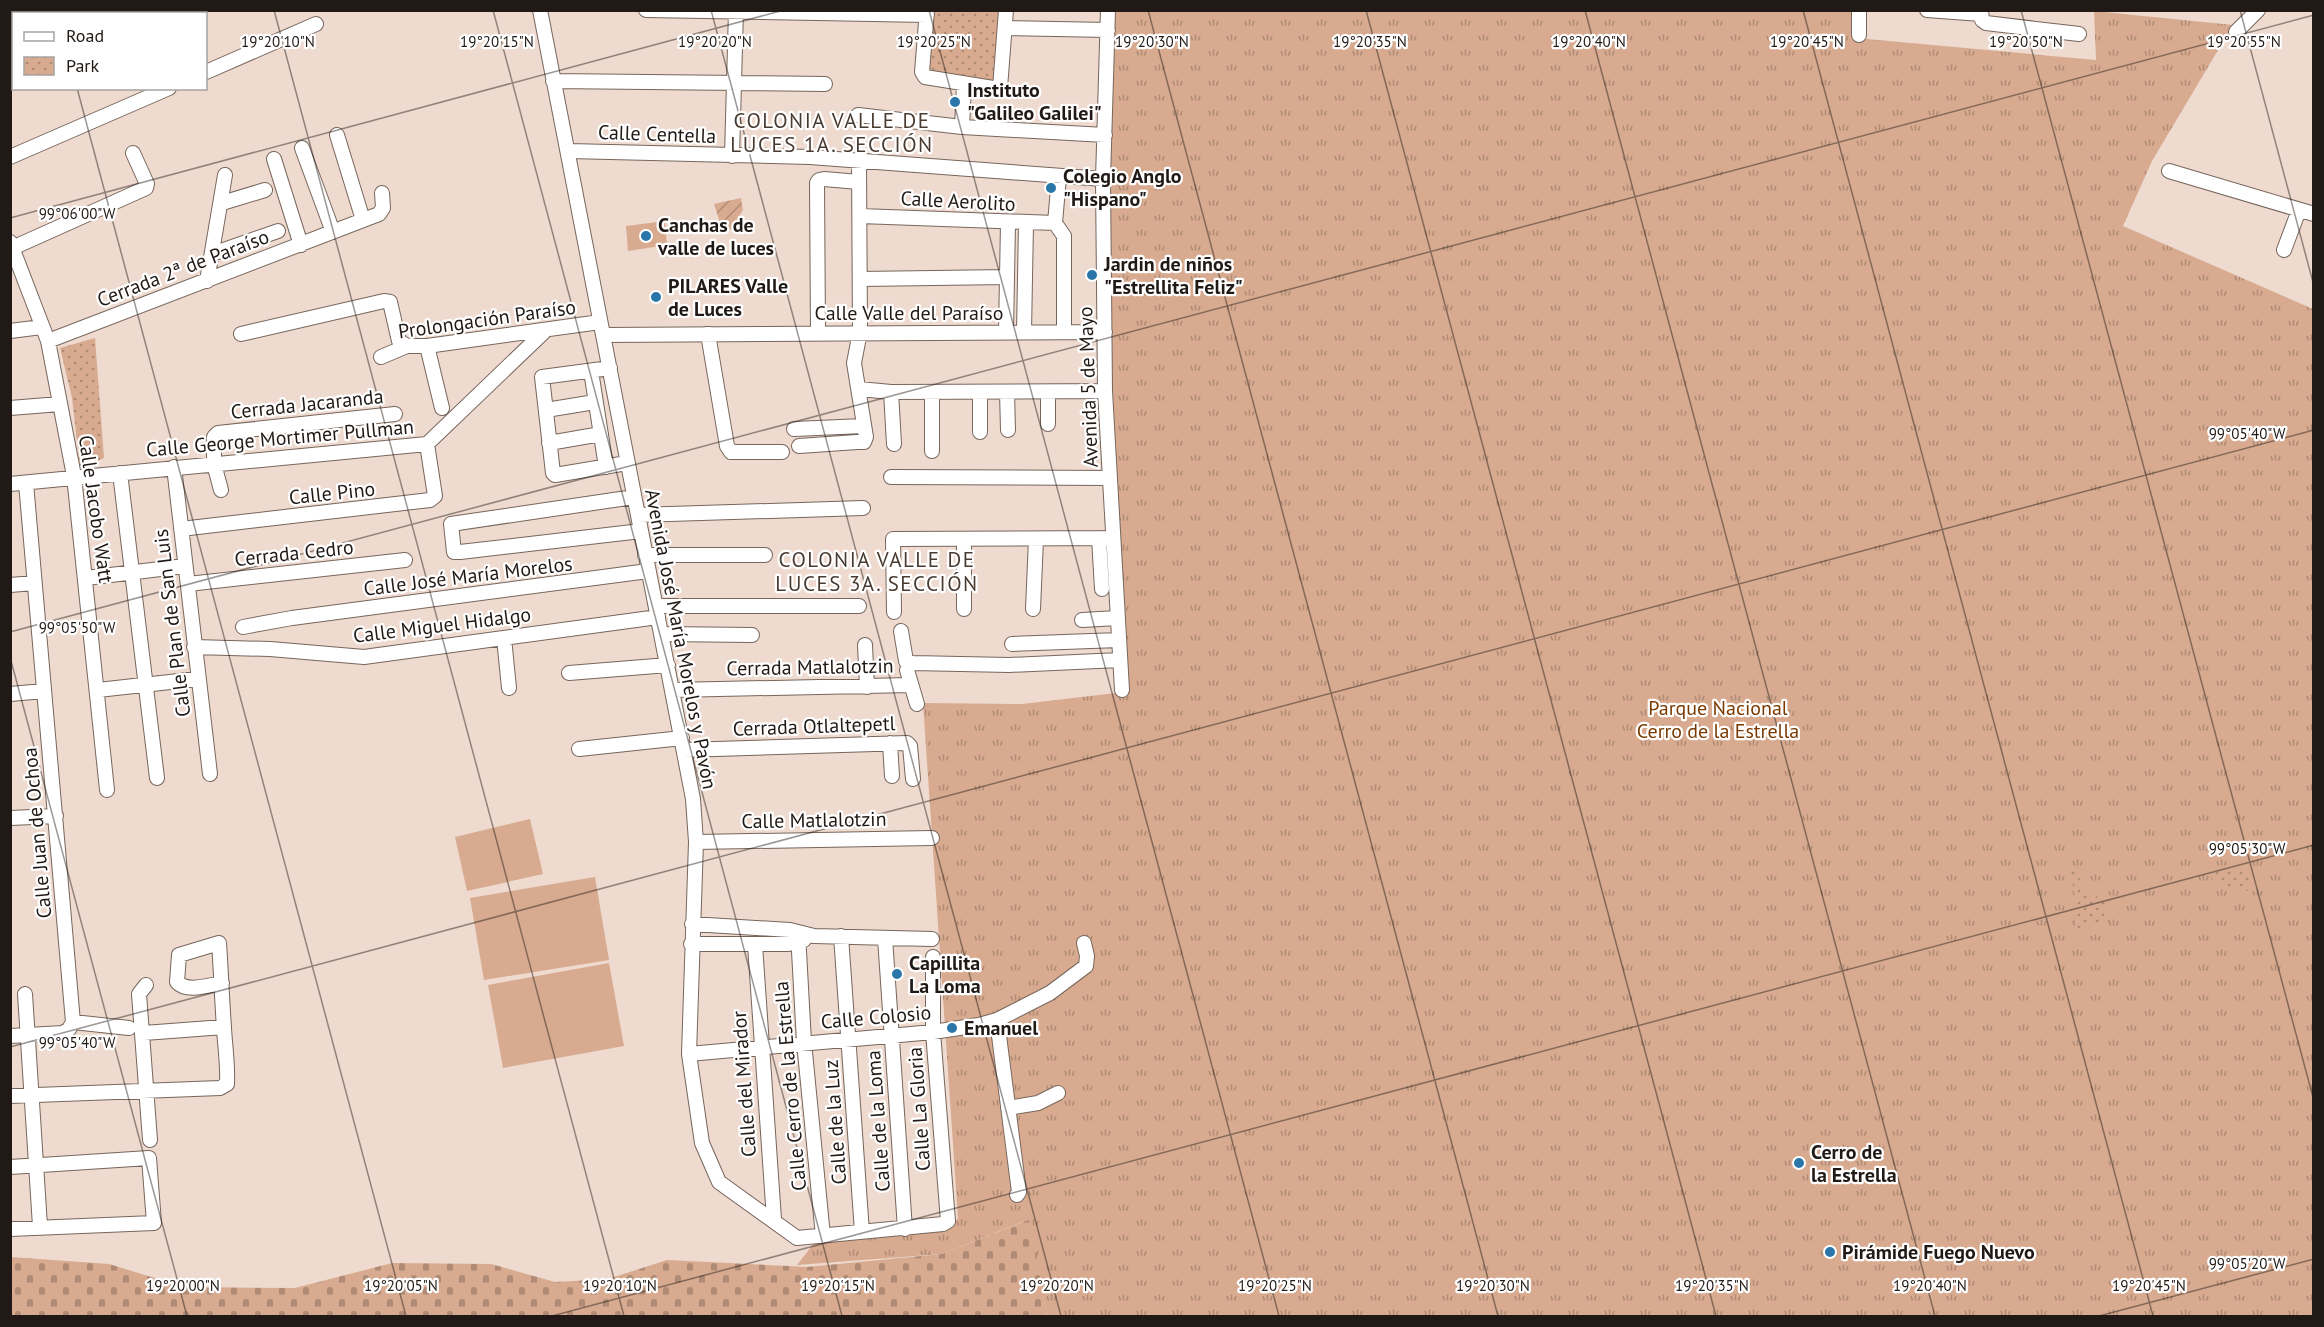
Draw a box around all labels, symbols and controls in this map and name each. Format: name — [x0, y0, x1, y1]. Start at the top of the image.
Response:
legend — [12, 12, 207, 90]
text: Road — [66, 24, 104, 47]
text: 19°20'10"N — [241, 32, 315, 51]
text: 19°20'15"N — [460, 32, 534, 51]
text: 19°20'20"N — [678, 32, 752, 51]
text: 19°20'25"N — [897, 32, 971, 51]
text: 19°20'30"N — [1115, 32, 1189, 51]
text: 19°20'35"N — [1333, 32, 1407, 51]
text: 19°20'40"N — [1552, 32, 1626, 51]
text: 19°20'45"N — [1770, 32, 1844, 51]
text: 19°20'50"N — [1989, 32, 2063, 51]
text: 19°20'55"N — [2207, 32, 2281, 51]
text: Park — [66, 54, 99, 77]
place label: Instituto "Galileo Galilei" — [967, 77, 1102, 126]
marker: Instituto "Galileo Galilei" — [948, 95, 962, 109]
district label: COLONIA VALLE DE LUCES 1A. SECCIÓN — [730, 107, 934, 158]
street label: Calle Centella — [597, 119, 717, 149]
place label: Colegio Anglo "Hispano" — [1063, 163, 1182, 212]
marker: Colegio Anglo "Hispano" — [1044, 181, 1058, 195]
street label: Calle Aerolito — [900, 185, 1016, 217]
text: 99°06'00"W — [39, 204, 116, 223]
place label: Canchas de valle de luces — [657, 212, 774, 261]
street label: Cerrada 2ª de Paraíso — [93, 223, 273, 313]
marker: Canchas de valle de luces — [639, 229, 653, 243]
place label: Jardin de niños "Estrellita Feliz" — [1103, 251, 1243, 300]
marker: Jardin de niños "Estrellita Feliz" — [1085, 268, 1099, 282]
place label: PILARES Valle de Luces — [668, 273, 788, 322]
marker: PILARES Valle de Luces — [649, 290, 663, 304]
street label: Prolongación Paraíso — [396, 294, 578, 344]
street label: Calle Valle del Paraíso — [815, 300, 1003, 326]
street label: Avenida 5 de Mayo — [1072, 306, 1104, 468]
street label: Cerrada Jacaranda — [229, 383, 385, 425]
street label: Calle George Mortimer Pullman — [145, 413, 415, 463]
text: 99°05'40"W — [2209, 424, 2286, 443]
street label: Calle Jacobo Watt — [73, 433, 119, 585]
street label: Calle Pino — [288, 476, 376, 510]
street label: Avenida José María Morelos y Pavón — [639, 487, 723, 791]
street label: Calle Plan de San Luis — [148, 528, 196, 718]
street label: Cerrada Cedro — [233, 534, 355, 572]
district label: COLONIA VALLE DE LUCES 3A. SECCIÓN — [775, 546, 979, 597]
street label: Calle José María Morelos — [362, 550, 574, 602]
street label: Calle Miguel Hidalgo — [352, 601, 532, 649]
text: 99°05'50"W — [39, 618, 116, 637]
street label: Cerrada Matlalotzin — [726, 653, 894, 681]
park label: Parque Nacional Cerro de la Estrella — [1637, 695, 1799, 744]
street label: Cerrada Otlaltepetl — [732, 710, 896, 742]
street label: Calle Juan de Ochoa — [17, 746, 57, 920]
street label: Calle Matlalotzin — [741, 806, 887, 834]
text: 99°05'30"W — [2209, 839, 2286, 858]
place label: Capillita La Loma — [909, 950, 981, 999]
marker: Capillita La Loma — [890, 967, 904, 981]
street label: Calle Cerro de la Estrella — [768, 980, 812, 1192]
street label: Calle Colosio — [820, 999, 932, 1035]
street label: Calle del Mirador — [726, 1010, 762, 1158]
place label: Emanuel — [964, 1015, 1038, 1041]
marker: Emanuel — [945, 1021, 959, 1035]
text: 99°05'40"W — [39, 1033, 116, 1052]
street label: Calle La Gloria — [902, 1046, 936, 1172]
street label: Calle de la Loma — [860, 1049, 896, 1193]
street label: Calle de la Luz — [818, 1059, 852, 1185]
place label: Cerro de la Estrella — [1811, 1139, 1897, 1188]
marker: Cerro de la Estrella — [1792, 1156, 1806, 1170]
place label: Pirámide Fuego Nuevo — [1842, 1239, 2035, 1265]
marker: Pirámide Fuego Nuevo — [1823, 1245, 1837, 1259]
text: 99°05'20"W — [2209, 1254, 2286, 1273]
text: 19°20'00"N — [146, 1276, 220, 1295]
text: 19°20'05"N — [364, 1276, 438, 1295]
text: 19°20'10"N — [583, 1276, 657, 1295]
text: 19°20'15"N — [801, 1276, 875, 1295]
text: 19°20'20"N — [1020, 1276, 1094, 1295]
text: 19°20'25"N — [1238, 1276, 1312, 1295]
text: 19°20'30"N — [1456, 1276, 1530, 1295]
text: 19°20'35"N — [1675, 1276, 1749, 1295]
text: 19°20'40"N — [1893, 1276, 1967, 1295]
text: 19°20'45"N — [2112, 1276, 2186, 1295]

